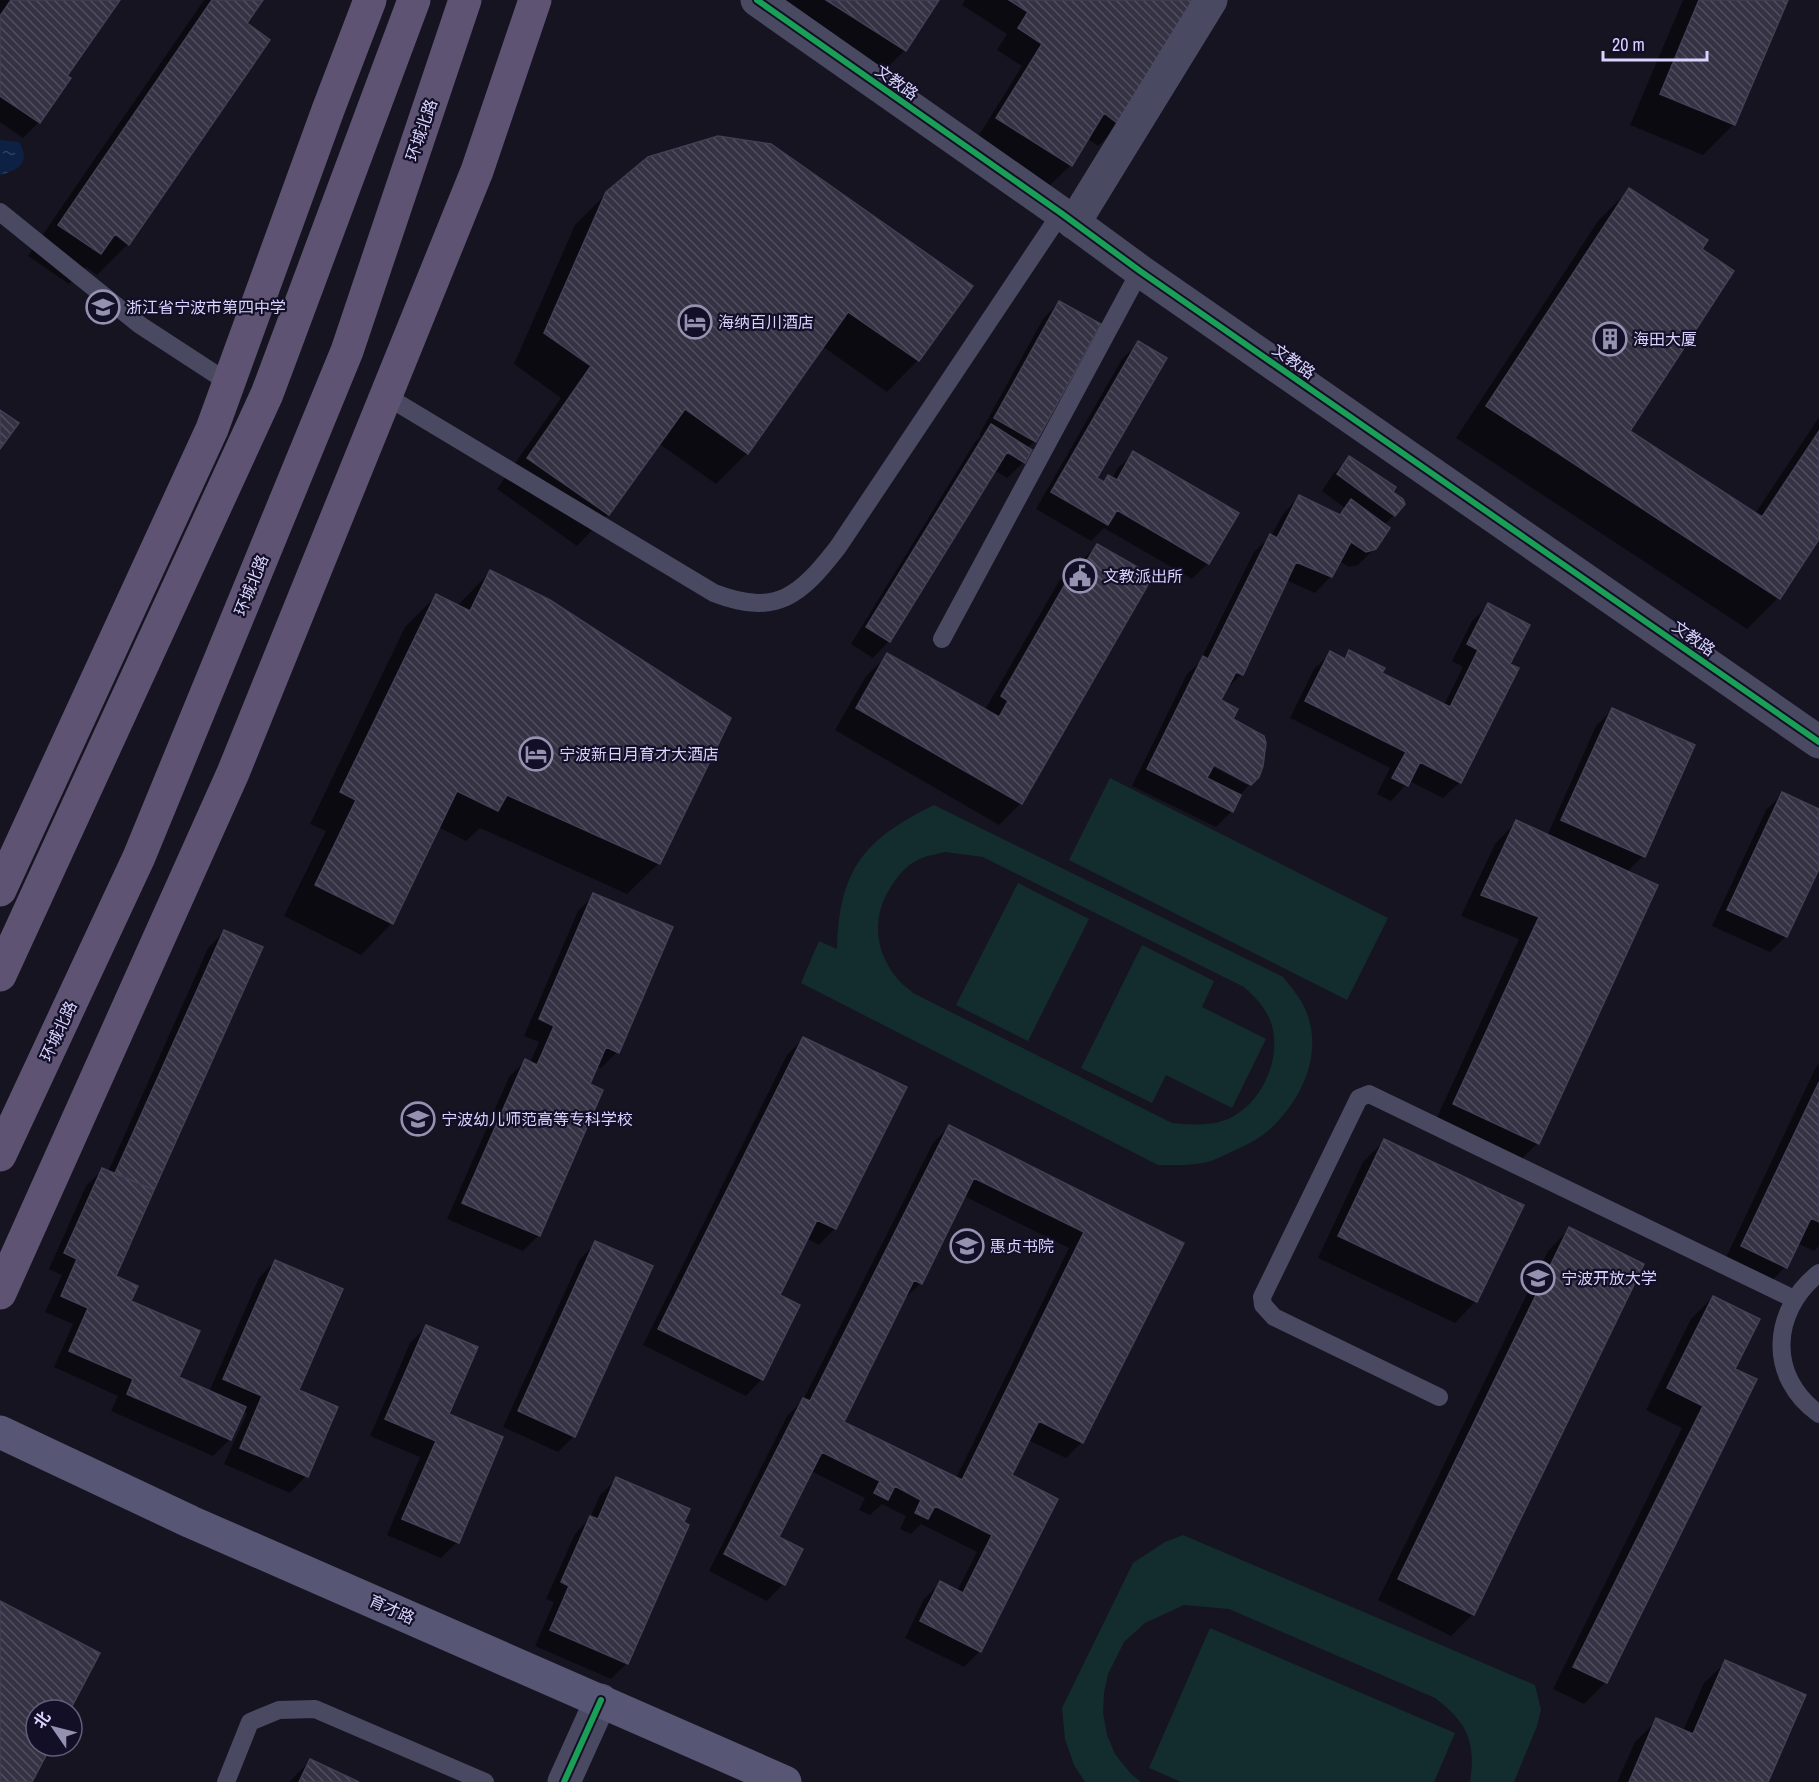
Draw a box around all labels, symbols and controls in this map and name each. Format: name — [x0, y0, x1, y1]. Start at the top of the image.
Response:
scale bar — [1603, 24, 1706, 62]
text: 20 m — [1612, 32, 1645, 57]
street label: 文教路 — [871, 59, 923, 105]
street label: 环城北路 — [400, 96, 442, 164]
school or university icon: 浙江省宁波市第四中学 — [85, 289, 121, 325]
place label: 浙江省宁波市第四中学 — [126, 296, 286, 318]
hotel icon: 海纳百川酒店 — [677, 304, 713, 340]
place label: 海纳百川酒店 — [718, 311, 814, 333]
building icon: 海田大厦 — [1592, 321, 1628, 357]
place label: 海田大厦 — [1633, 328, 1697, 350]
street label: 文教路 — [1268, 338, 1320, 384]
street label: 环城北路 — [229, 551, 273, 619]
public building icon: 文教派出所 — [1062, 558, 1098, 594]
place label: 文教派出所 — [1103, 565, 1183, 587]
street label: 文教路 — [1668, 615, 1720, 661]
hotel icon: 宁波新日月育才大酒店 — [518, 736, 554, 772]
place label: 宁波新日月育才大酒店 — [559, 743, 719, 765]
street label: 环城北路 — [35, 997, 81, 1065]
school or university icon: 宁波幼儿师范高等专科学校 — [400, 1101, 436, 1137]
place label: 宁波幼儿师范高等专科学校 — [441, 1108, 633, 1130]
school or university icon: 惠贞书院 — [949, 1228, 985, 1264]
place label: 惠贞书院 — [990, 1235, 1054, 1257]
school or university icon: 宁波开放大学 — [1520, 1260, 1556, 1296]
place label: 宁波开放大学 — [1561, 1267, 1657, 1289]
street label: 育才路 — [366, 1589, 418, 1629]
north arrow — [24, 1698, 84, 1758]
text: 北 — [28, 1707, 55, 1732]

